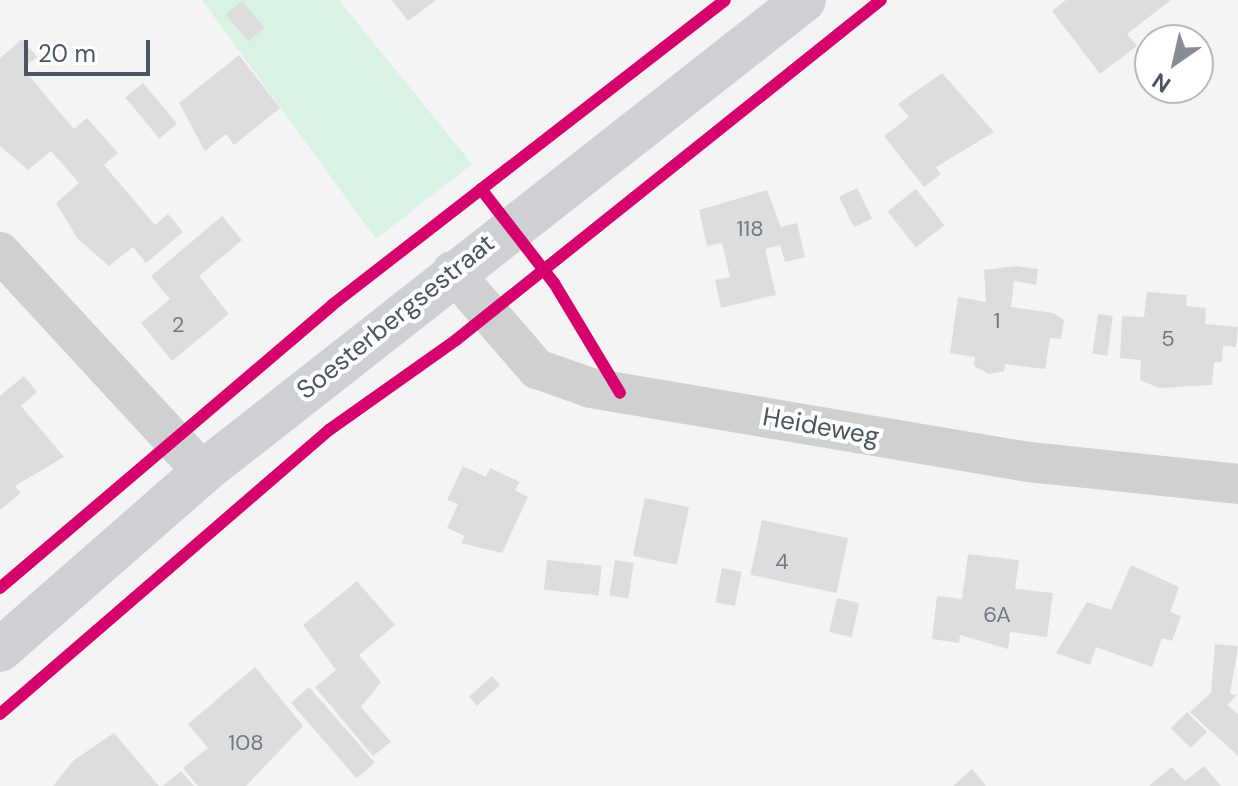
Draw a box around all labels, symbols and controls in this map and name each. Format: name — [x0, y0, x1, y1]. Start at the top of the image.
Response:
scale bar — [28, 24, 154, 74]
north arrow — [1134, 24, 1214, 104]
text: 20 m — [38, 38, 96, 69]
text: N — [1147, 66, 1176, 99]
house number: 118 — [736, 216, 764, 242]
street label: Soesterbergsestraat — [291, 228, 501, 406]
house number: 1 — [994, 308, 1000, 334]
house number: 2 — [172, 312, 184, 338]
house number: 5 — [1161, 326, 1175, 352]
street label: Heideweg — [760, 401, 882, 453]
house number: 4 — [775, 549, 789, 575]
house number: 6A — [983, 602, 1011, 628]
house number: 108 — [228, 730, 264, 756]

